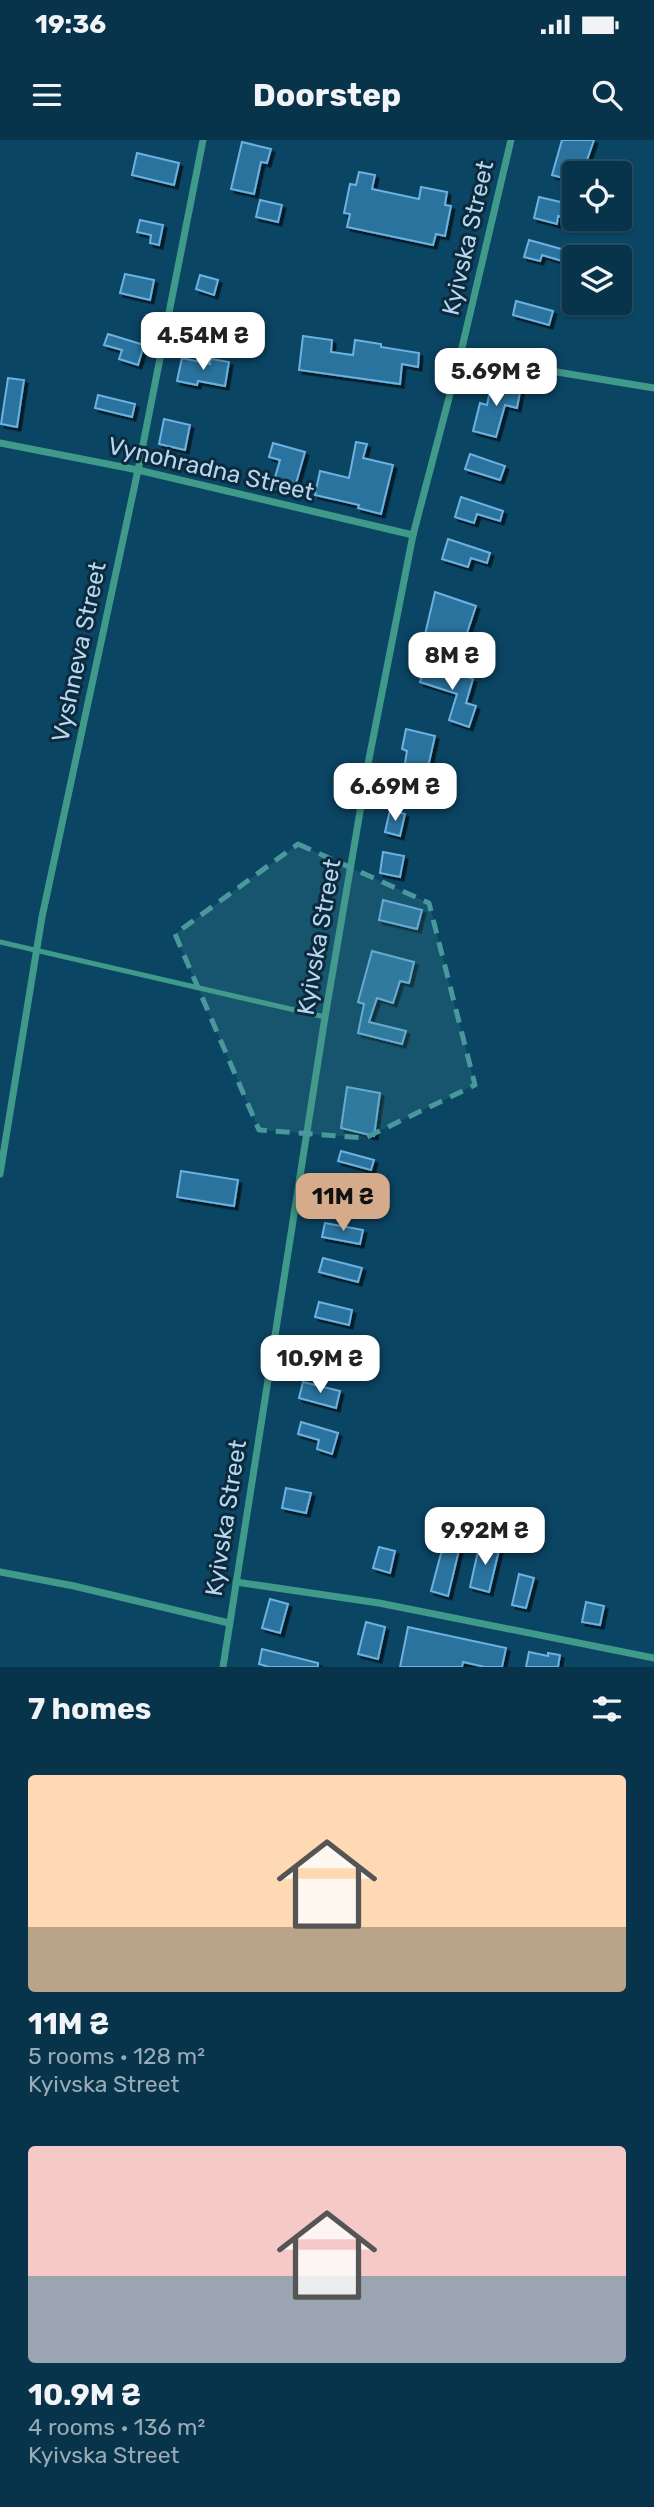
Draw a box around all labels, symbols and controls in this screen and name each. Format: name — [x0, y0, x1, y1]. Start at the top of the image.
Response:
text: 19:36 — [35, 9, 106, 40]
icon: menu — [28, 76, 66, 114]
text: Doorstep — [253, 76, 401, 114]
icon: search — [588, 76, 626, 114]
street label: Kyivska Street — [437, 158, 499, 318]
map controls — [562, 161, 632, 315]
button: locate — [562, 161, 632, 231]
button: layers — [562, 245, 632, 315]
pin: 4.54M ₴ — [138, 313, 268, 372]
text: 4.54M ₴ — [157, 321, 249, 349]
pin: 5.69M ₴ — [431, 348, 561, 408]
text: 5.69M ₴ — [451, 357, 541, 385]
street label: Vynohradna Street — [105, 432, 317, 506]
street label: Vyshneva Street — [46, 559, 112, 745]
pin: 8M ₴ — [411, 632, 493, 692]
text: 8M ₴ — [424, 641, 480, 669]
pin: 6.69M ₴ — [330, 764, 460, 823]
text: 6.69M ₴ — [350, 772, 440, 800]
street label: Kyivska Street — [291, 857, 347, 1017]
pin: 11M ₴ — [294, 1174, 392, 1233]
text: 11M ₴ — [312, 1182, 374, 1210]
pin: 10.9M ₴ — [255, 1336, 385, 1395]
text: 10.9M ₴ — [277, 1344, 363, 1372]
street label: Kyivska Street — [200, 1438, 252, 1598]
pin: 9.92M ₴ — [420, 1508, 550, 1567]
text: 9.92M ₴ — [441, 1516, 529, 1544]
icon: filters — [588, 1690, 626, 1728]
text: 7 homes — [28, 1691, 151, 1727]
icon: home — [264, 1821, 390, 1947]
text: 11M ₴ — [28, 2006, 109, 2042]
text: 5 rooms · 128 m² — [28, 2042, 205, 2070]
text: Kyivska Street — [28, 2070, 180, 2098]
icon: home — [264, 2192, 390, 2318]
text: 10.9M ₴ — [28, 2377, 141, 2413]
text: 4 rooms · 136 m² — [28, 2413, 205, 2441]
text: Kyivska Street — [28, 2441, 180, 2469]

